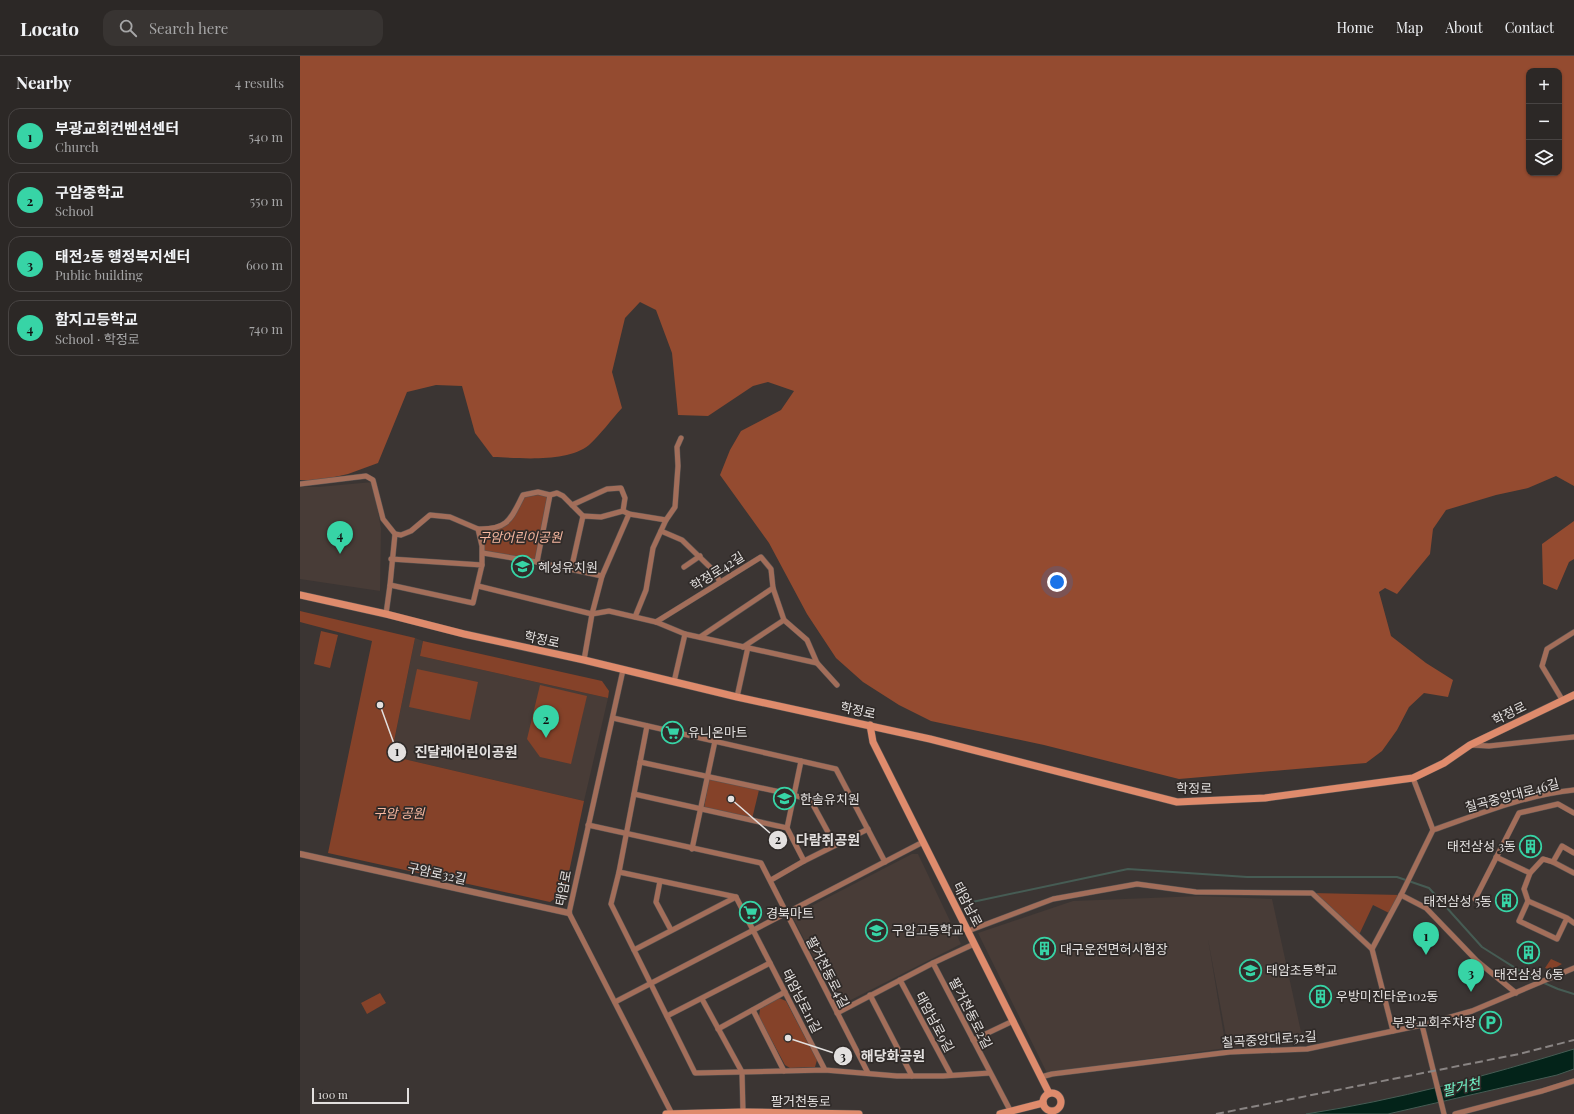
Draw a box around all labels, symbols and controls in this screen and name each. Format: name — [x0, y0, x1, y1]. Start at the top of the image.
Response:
search box — [103, 10, 383, 46]
text: Locato — [20, 15, 79, 41]
icon: search — [117, 17, 139, 39]
text: Search here — [149, 18, 228, 38]
text: Home — [1336, 18, 1374, 37]
text: Map — [1396, 18, 1423, 37]
text: About — [1445, 18, 1483, 37]
text: Contact — [1505, 18, 1554, 37]
map controls — [1526, 68, 1562, 176]
button: + — [1526, 68, 1562, 104]
text: Nearby — [16, 71, 71, 93]
text: 4 results — [235, 74, 284, 91]
button: − — [1526, 104, 1562, 140]
text: 부광교회컨벤션센터 — [55, 118, 179, 138]
text: 1 — [28, 128, 32, 145]
text: 540 m — [249, 128, 283, 145]
text: Church — [55, 138, 99, 155]
button: layers — [1526, 140, 1562, 176]
text: 구암중학교 — [55, 182, 124, 202]
text: 2 — [27, 192, 33, 209]
text: 550 m — [250, 192, 283, 209]
text: School — [55, 202, 94, 219]
text: 태전2동 행정복지센터 — [55, 246, 191, 266]
text: 3 — [27, 256, 33, 273]
text: 600 m — [246, 256, 283, 273]
text: Public building — [55, 266, 143, 283]
text: 함지고등학교 — [55, 309, 138, 329]
text: 4 — [27, 320, 33, 337]
text: 740 m — [249, 320, 283, 337]
text: School · 학정로 — [55, 330, 140, 347]
pin: 4 — [327, 521, 353, 554]
park label: 구암어린이공원 — [478, 528, 563, 545]
street label: 학정로42길 — [687, 547, 747, 594]
school or university icon: 혜성유치원 — [509, 554, 535, 580]
place label: 혜성유치원 — [538, 558, 598, 575]
your location — [1047, 572, 1067, 592]
street label: 학정로 — [523, 626, 561, 651]
street label: 학정로 — [839, 697, 877, 722]
street label: 학정로 — [1489, 697, 1529, 728]
pin: 2 — [533, 705, 559, 738]
supermarket icon: 유니온마트 — [660, 719, 686, 745]
place label: 유니온마트 — [688, 723, 748, 740]
callout: 진달래어린이공원 — [387, 739, 526, 765]
text: 진달래어린이공원 — [414, 742, 518, 761]
text: 1 — [395, 743, 400, 759]
street label: 칠곡중앙대로46길 — [1463, 774, 1561, 815]
street label: 학정로 — [1176, 779, 1212, 796]
school or university icon: 한솔유치원 — [772, 786, 798, 812]
place label: 한솔유치원 — [800, 790, 860, 807]
park label: 구암 공원 — [373, 804, 426, 821]
callout: 다람쥐공원 — [768, 827, 868, 853]
text: 다람쥐공원 — [796, 830, 860, 849]
text: 2 — [775, 831, 781, 847]
building icon: 태전삼성 3동 — [1518, 833, 1544, 859]
place label: 태전삼성 3동 — [1447, 837, 1516, 854]
street label: 구암로32길 — [406, 858, 468, 887]
street label: 태암로 — [551, 869, 574, 907]
street label: 태암남로 — [950, 879, 987, 929]
building icon: 태전삼성 5동 — [1494, 888, 1520, 914]
place label: 태전삼성 5동 — [1424, 892, 1492, 909]
supermarket icon: 경북마트 — [738, 900, 764, 926]
place label: 경북마트 — [766, 904, 814, 921]
school or university icon: 구암고등학교 — [863, 917, 889, 943]
place label: 구암고등학교 — [892, 921, 964, 938]
pin: 1 — [1413, 922, 1439, 955]
street label: 팔거천동로4길 — [803, 933, 854, 1010]
building icon: 대구운전면허시험장 — [1031, 936, 1057, 962]
building icon: 태전삼성 6동 — [1516, 939, 1542, 965]
place label: 대구운전면허시험장 — [1060, 940, 1168, 957]
school or university icon: 태암초등학교 — [1238, 957, 1264, 983]
pin: 3 — [1458, 959, 1484, 992]
place label: 태암초등학교 — [1266, 961, 1338, 978]
place label: 태전삼성 6동 — [1494, 965, 1564, 982]
street label: 태암남로11길 — [779, 966, 826, 1036]
street label: 팔거천동로2길 — [946, 974, 997, 1051]
building icon: 우방미진타운102동 — [1307, 983, 1333, 1009]
place label: 우방미진타운102동 — [1336, 987, 1439, 1004]
street label: 태암남로9길 — [912, 988, 959, 1055]
parking icon: 부광교회주차장 — [1478, 1009, 1504, 1035]
place label: 부광교회주차장 — [1392, 1013, 1476, 1030]
street label: 칠곡중앙대로52길 — [1221, 1027, 1317, 1050]
callout: 해당화공원 — [833, 1043, 933, 1069]
text: 해당화공원 — [861, 1046, 925, 1065]
text: 3 — [840, 1048, 846, 1064]
water label: 팔거천 — [1440, 1073, 1483, 1100]
scale bar — [312, 1086, 409, 1105]
text: 100 m — [318, 1087, 348, 1102]
street label: 팔거천동로 — [771, 1092, 831, 1109]

